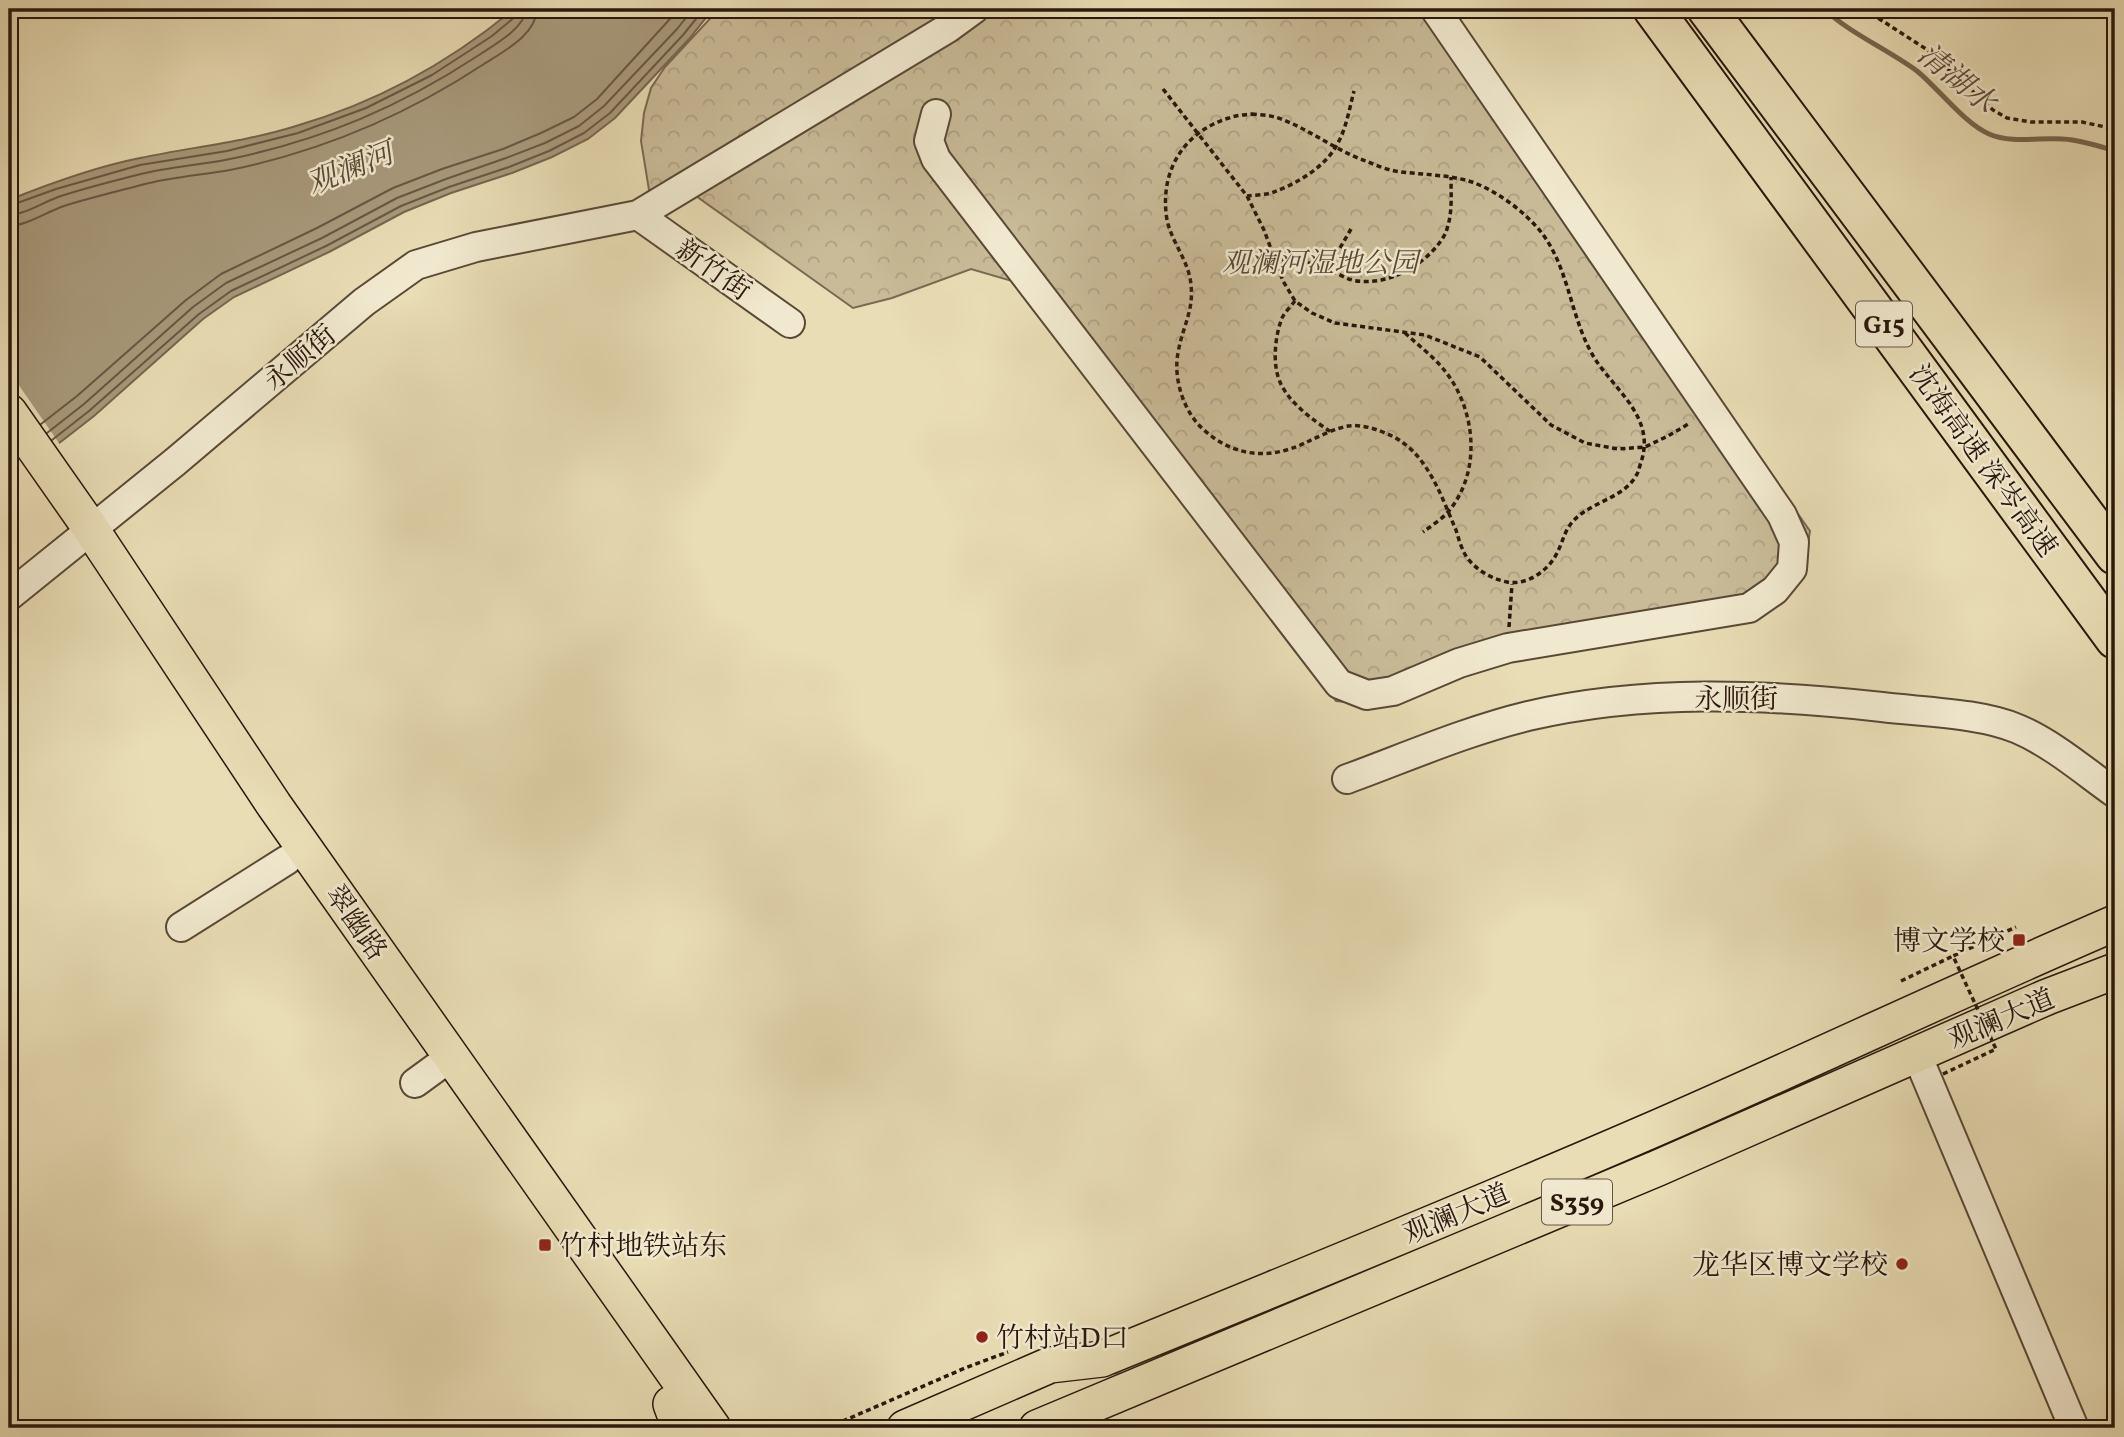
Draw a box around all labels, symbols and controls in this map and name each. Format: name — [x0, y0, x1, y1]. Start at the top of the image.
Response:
water label: 清湖水 — [1908, 35, 2006, 126]
water label: 观澜河 — [301, 132, 405, 206]
street label: 新竹街 — [667, 231, 758, 311]
park label: 观澜河湿地公园 — [1222, 245, 1422, 284]
road number: G15 — [1856, 302, 1912, 346]
street label: 永顺街 — [256, 317, 345, 401]
street label: 沈海高速 深岑高速 — [1899, 357, 2065, 566]
street label: 永顺街 — [1694, 681, 1778, 720]
street label: 翠幽路 — [315, 878, 395, 969]
place label: 博文学校 — [1893, 923, 2005, 962]
marker: 博文学校 — [2011, 932, 2027, 948]
street label: 观澜大道 — [1943, 980, 2061, 1060]
street label: 观澜大道 — [1398, 1175, 1516, 1255]
road number: S359 — [1542, 1180, 1612, 1224]
place label: 竹村地铁站东 — [559, 1228, 727, 1267]
marker: 竹村地铁站东 — [537, 1237, 553, 1253]
place label: 龙华区博文学校 — [1692, 1247, 1888, 1286]
marker: 龙华区博文学校 — [1894, 1256, 1910, 1272]
place label: 竹村站D口 — [996, 1320, 1128, 1359]
marker: 竹村站D口 — [974, 1329, 990, 1345]

